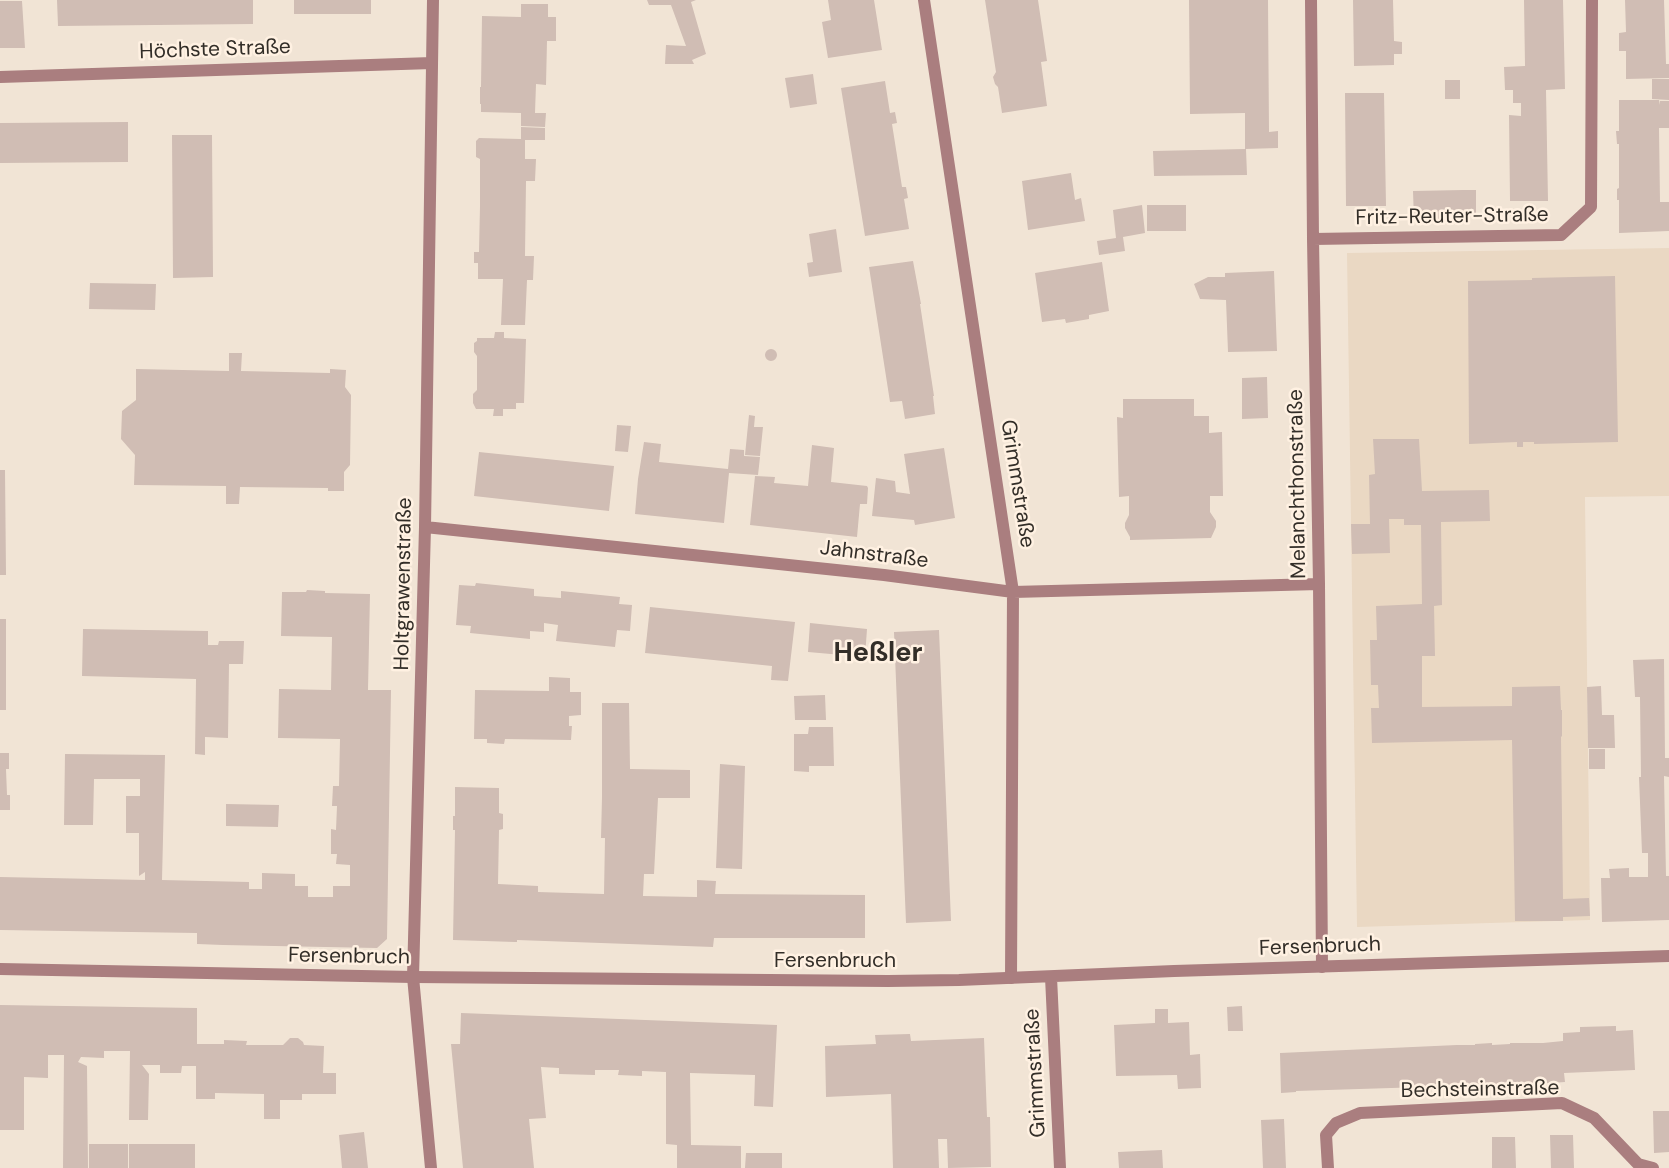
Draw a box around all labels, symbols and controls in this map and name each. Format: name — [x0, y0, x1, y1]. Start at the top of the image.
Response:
street label: Höchste Straße — [139, 35, 291, 65]
street label: Fritz-Reuter-Straße — [1355, 203, 1549, 231]
street label: Melanchthonstraße — [1284, 389, 1312, 579]
street label: Grimmstraße — [994, 418, 1040, 550]
street label: Holtgrawenstraße — [390, 497, 418, 671]
street label: Jahnstraße — [818, 536, 930, 574]
district label: Heßler — [833, 638, 923, 670]
street label: Fersenbruch — [1259, 932, 1381, 962]
street label: Fersenbruch — [288, 943, 410, 971]
street label: Fersenbruch — [774, 948, 896, 974]
street label: Grimmstraße — [1020, 1008, 1052, 1138]
street label: Bechsteinstraße — [1400, 1076, 1560, 1104]

